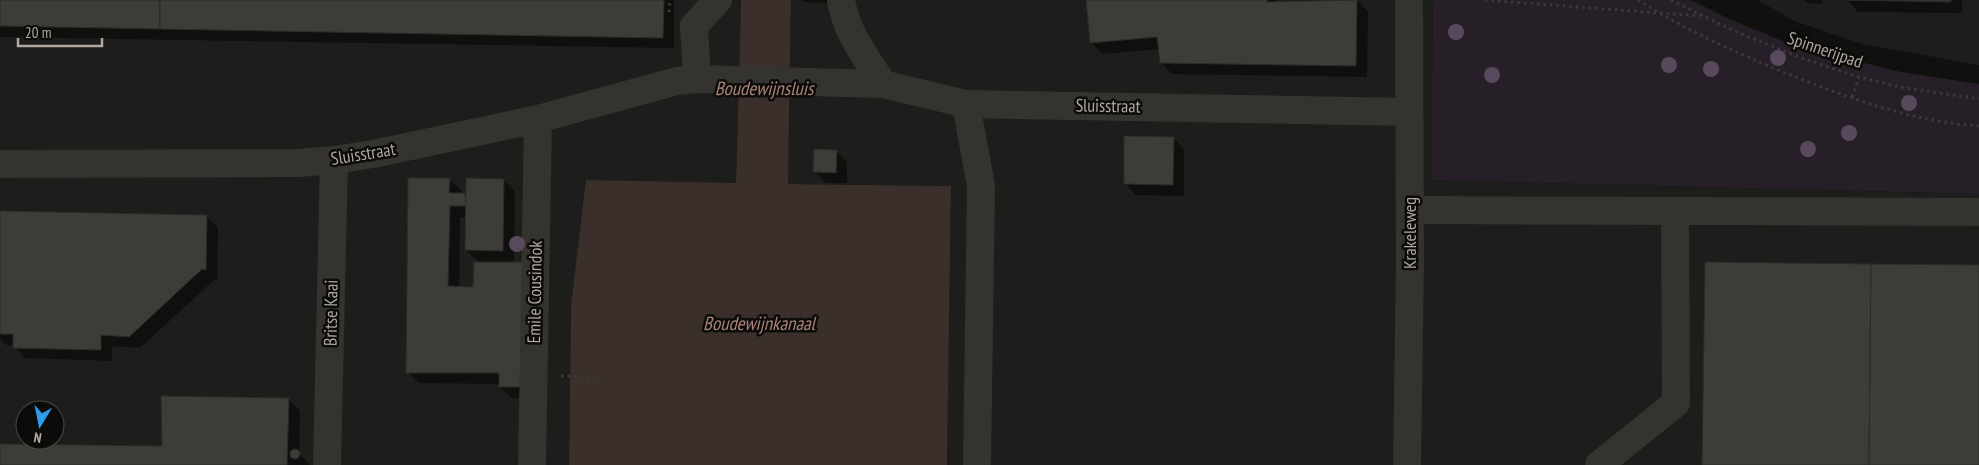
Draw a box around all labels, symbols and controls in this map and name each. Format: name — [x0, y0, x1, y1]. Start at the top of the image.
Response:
scale bar — [18, 15, 101, 47]
text: 20 m — [25, 23, 51, 42]
street label: Spinnerijpad — [1784, 26, 1866, 73]
water label: Boudewijnsluis — [715, 76, 815, 100]
street label: Sluisstraat — [1075, 93, 1141, 118]
street label: Sluisstraat — [329, 137, 397, 170]
street label: Krakeleweg — [1398, 197, 1421, 269]
street label: Emile Cousindok — [522, 241, 547, 343]
street label: Britse Kaai — [318, 280, 343, 346]
water label: Boudewijnkanaal — [703, 311, 817, 335]
north arrow — [15, 400, 65, 450]
text: N — [32, 428, 43, 447]

